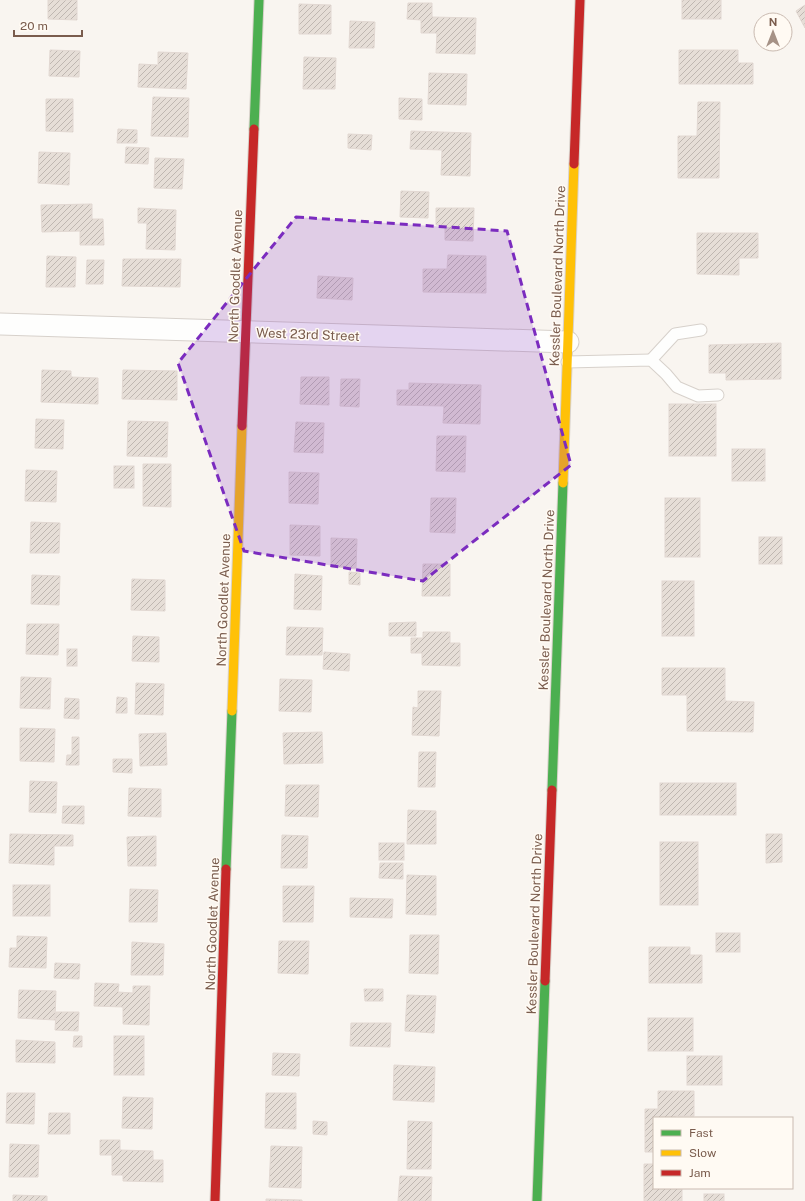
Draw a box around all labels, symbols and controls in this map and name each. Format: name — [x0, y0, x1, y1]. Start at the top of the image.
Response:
scale bar — [14, 12, 82, 38]
north arrow — [753, 12, 793, 52]
text: N — [769, 16, 777, 28]
text: 20 m — [20, 19, 48, 33]
street label: Kessler Boulevard North Drive — [547, 185, 568, 367]
street label: North Goodlet Avenue — [226, 209, 245, 343]
street label: West 23rd Street — [256, 325, 360, 344]
street label: Kessler Boulevard North Drive — [536, 509, 557, 691]
street label: North Goodlet Avenue — [214, 533, 233, 667]
street label: Kessler Boulevard North Drive — [524, 833, 545, 1015]
street label: North Goodlet Avenue — [203, 857, 222, 991]
legend — [653, 1117, 793, 1189]
text: Fast — [689, 1126, 714, 1140]
text: Slow — [689, 1146, 717, 1160]
text: Jam — [689, 1166, 711, 1180]

